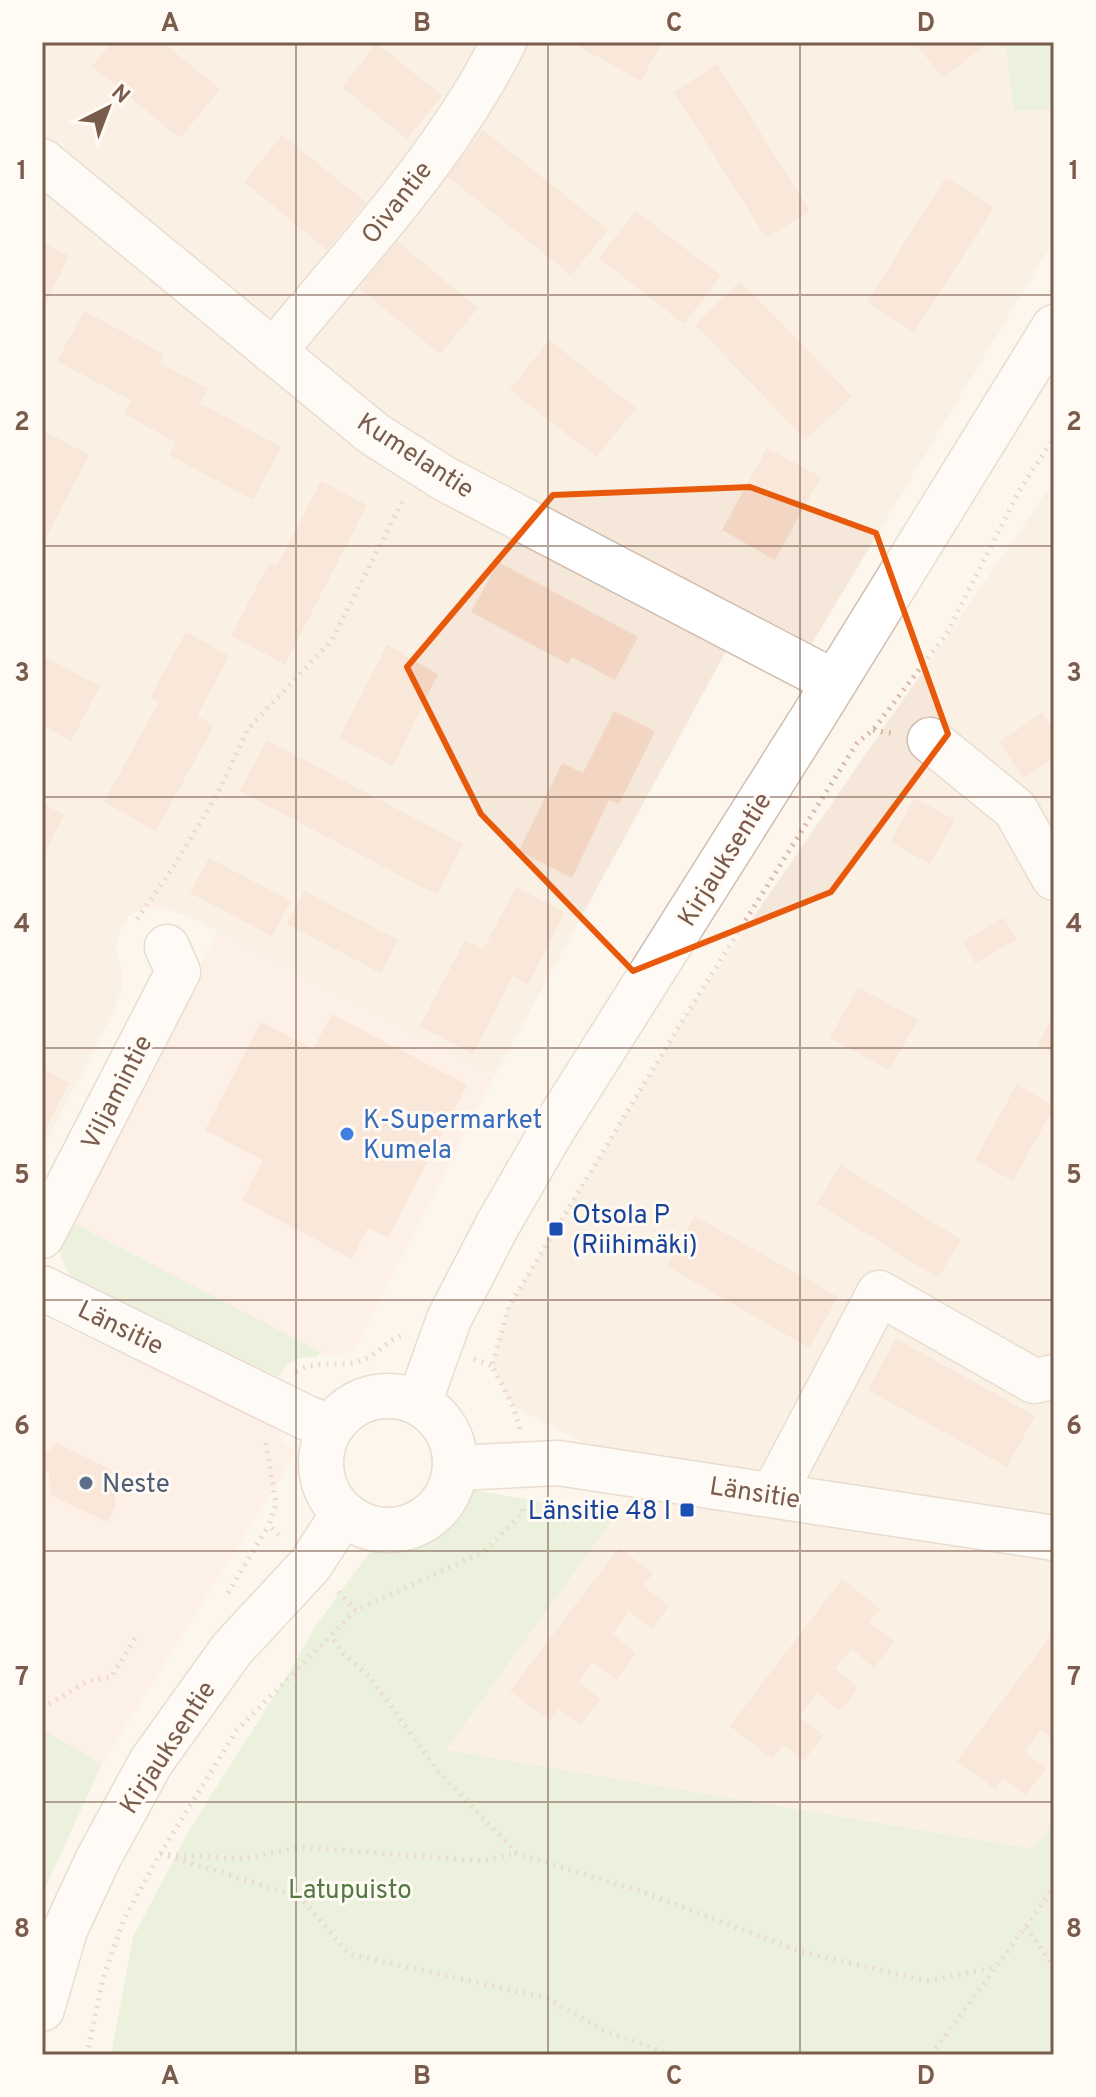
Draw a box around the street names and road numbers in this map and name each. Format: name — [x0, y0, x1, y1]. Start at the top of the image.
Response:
street label: Oivantie — [355, 155, 441, 252]
street label: Kumelantie — [350, 407, 479, 507]
street label: Kirjauksentie — [672, 787, 780, 934]
street label: Viljamintie — [75, 1030, 161, 1156]
street label: Länsitie — [72, 1294, 168, 1364]
street label: Länsitie — [707, 1471, 802, 1518]
street label: Kirjauksentie — [114, 1676, 224, 1821]

